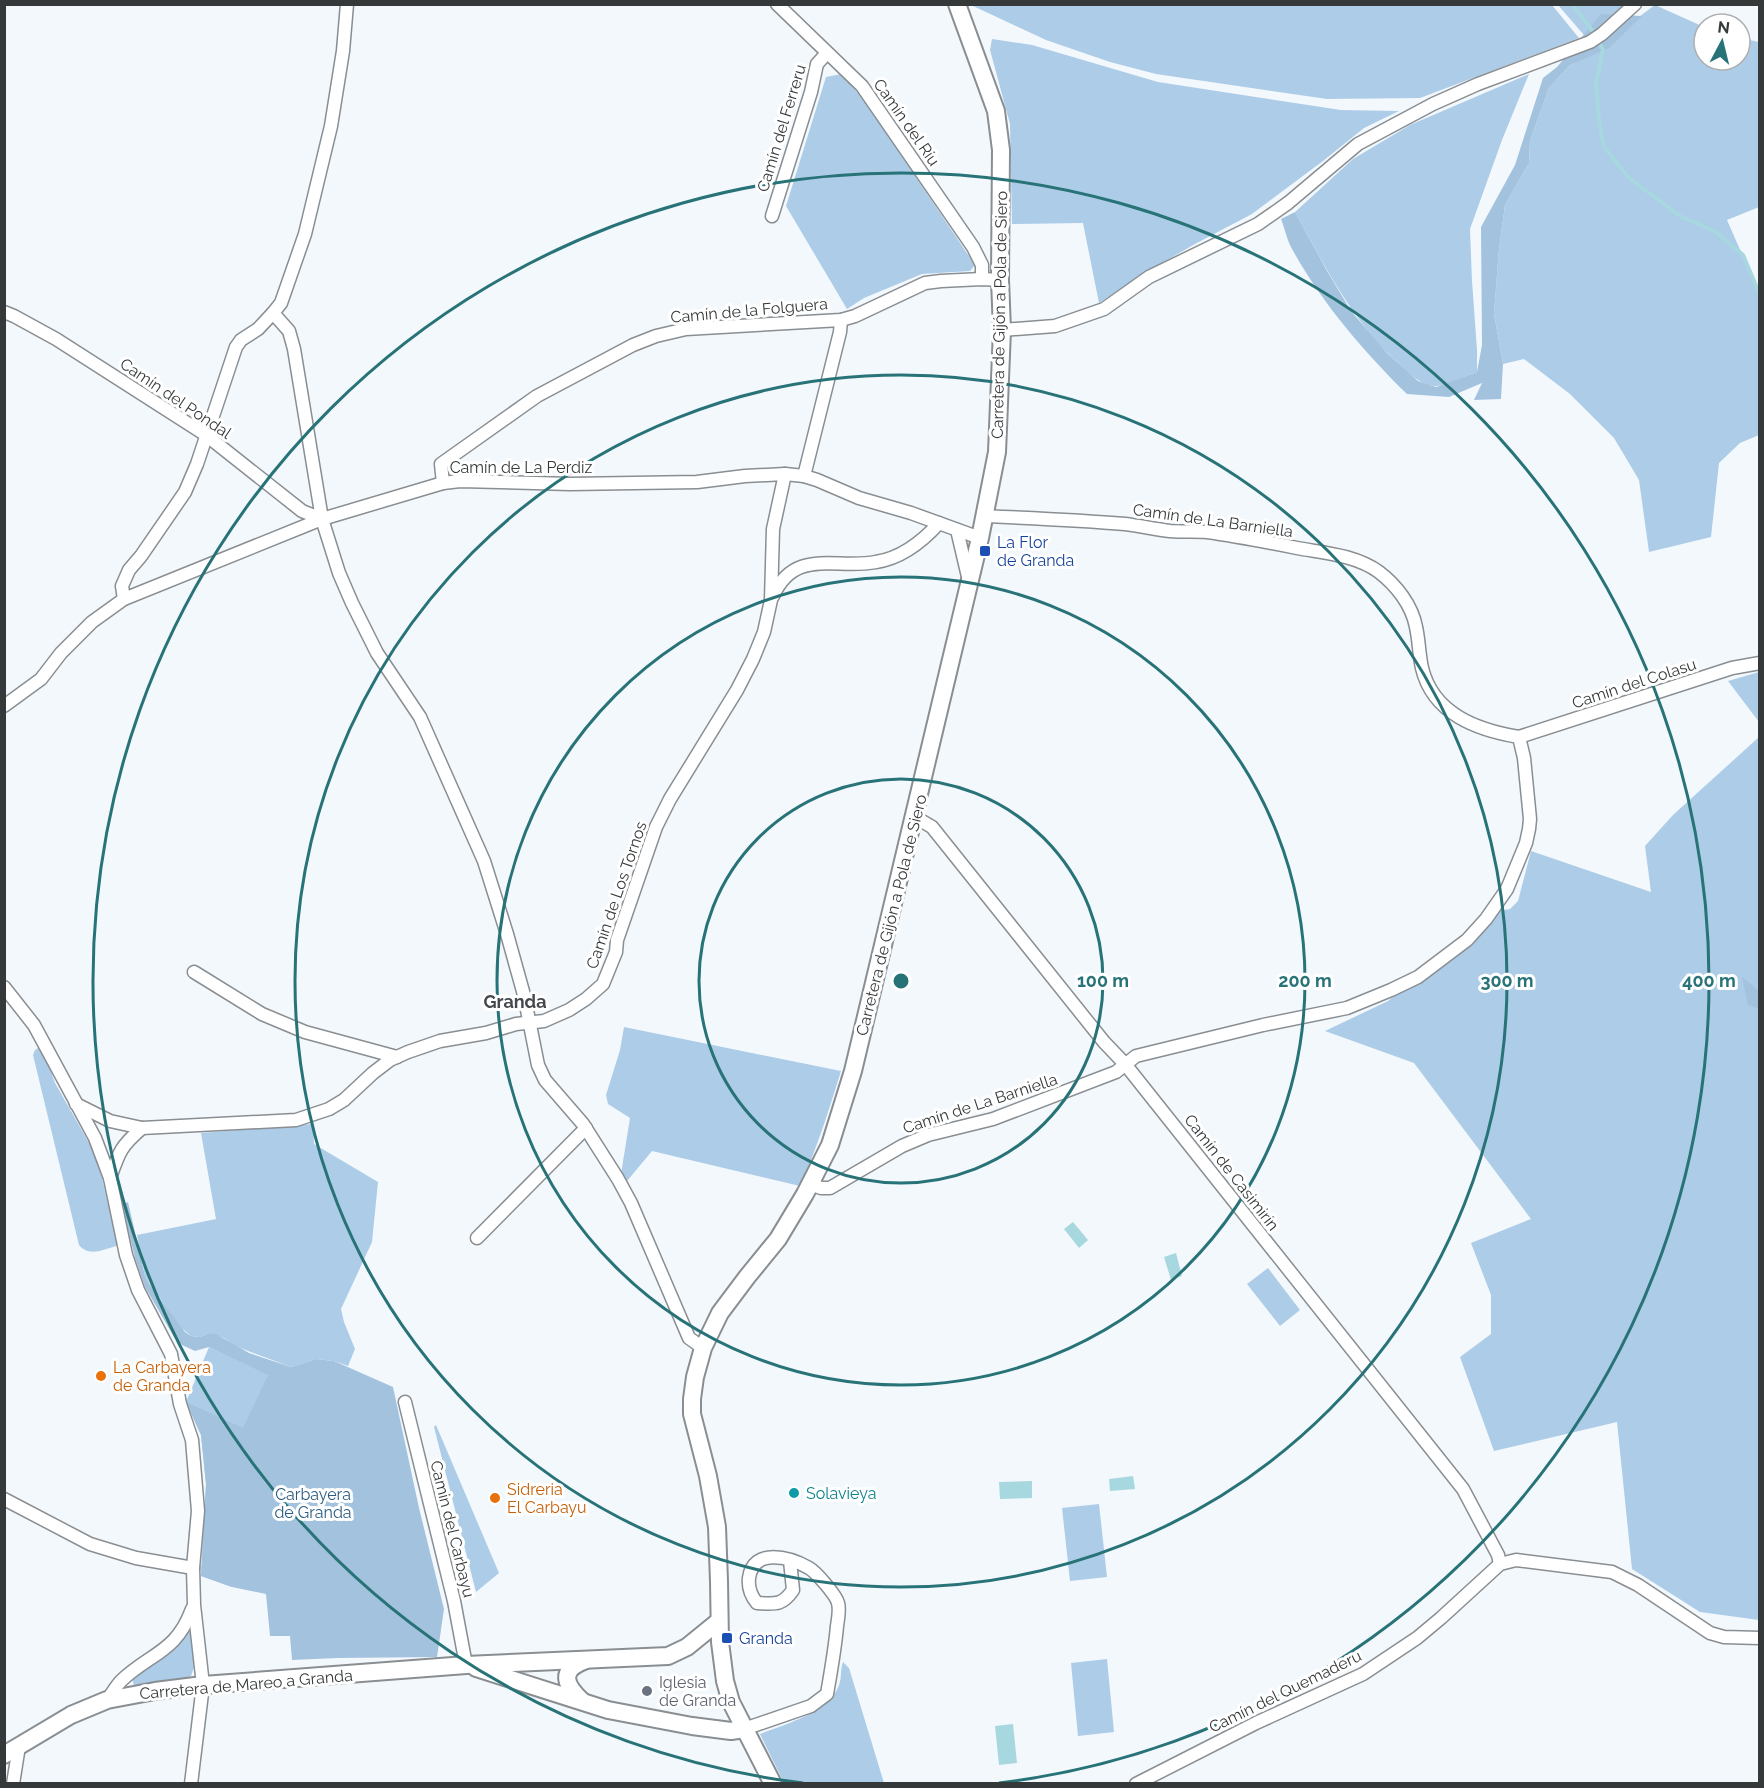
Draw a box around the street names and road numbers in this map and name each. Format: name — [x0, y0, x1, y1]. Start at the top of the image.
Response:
street label: Camín del Ferreru — [753, 62, 810, 194]
street label: Camín del Ríu — [870, 75, 944, 169]
street label: Carretera de Gijón a Pola de Siero — [988, 191, 1011, 439]
street label: Camín de la Folguera — [670, 294, 828, 327]
street label: Camín del Pondal — [116, 354, 236, 443]
street label: Camín de La Perdiz — [450, 458, 592, 477]
street label: Camín de La Barniella — [1132, 500, 1294, 541]
street label: Camín del Colasu — [1570, 654, 1699, 713]
street label: Carretera de Gijón a Pola de Siero — [852, 792, 931, 1038]
street label: Camín de Los Tornos — [582, 819, 651, 971]
street label: Camín de La Barniella — [900, 1069, 1060, 1137]
street label: Camín de Casimirín — [1180, 1110, 1283, 1234]
street label: Camin del Carbayu — [426, 1459, 479, 1600]
street label: Camín del Quemaderu — [1206, 1646, 1365, 1737]
street label: Carretera de Mareo a Granda — [139, 1666, 353, 1703]

